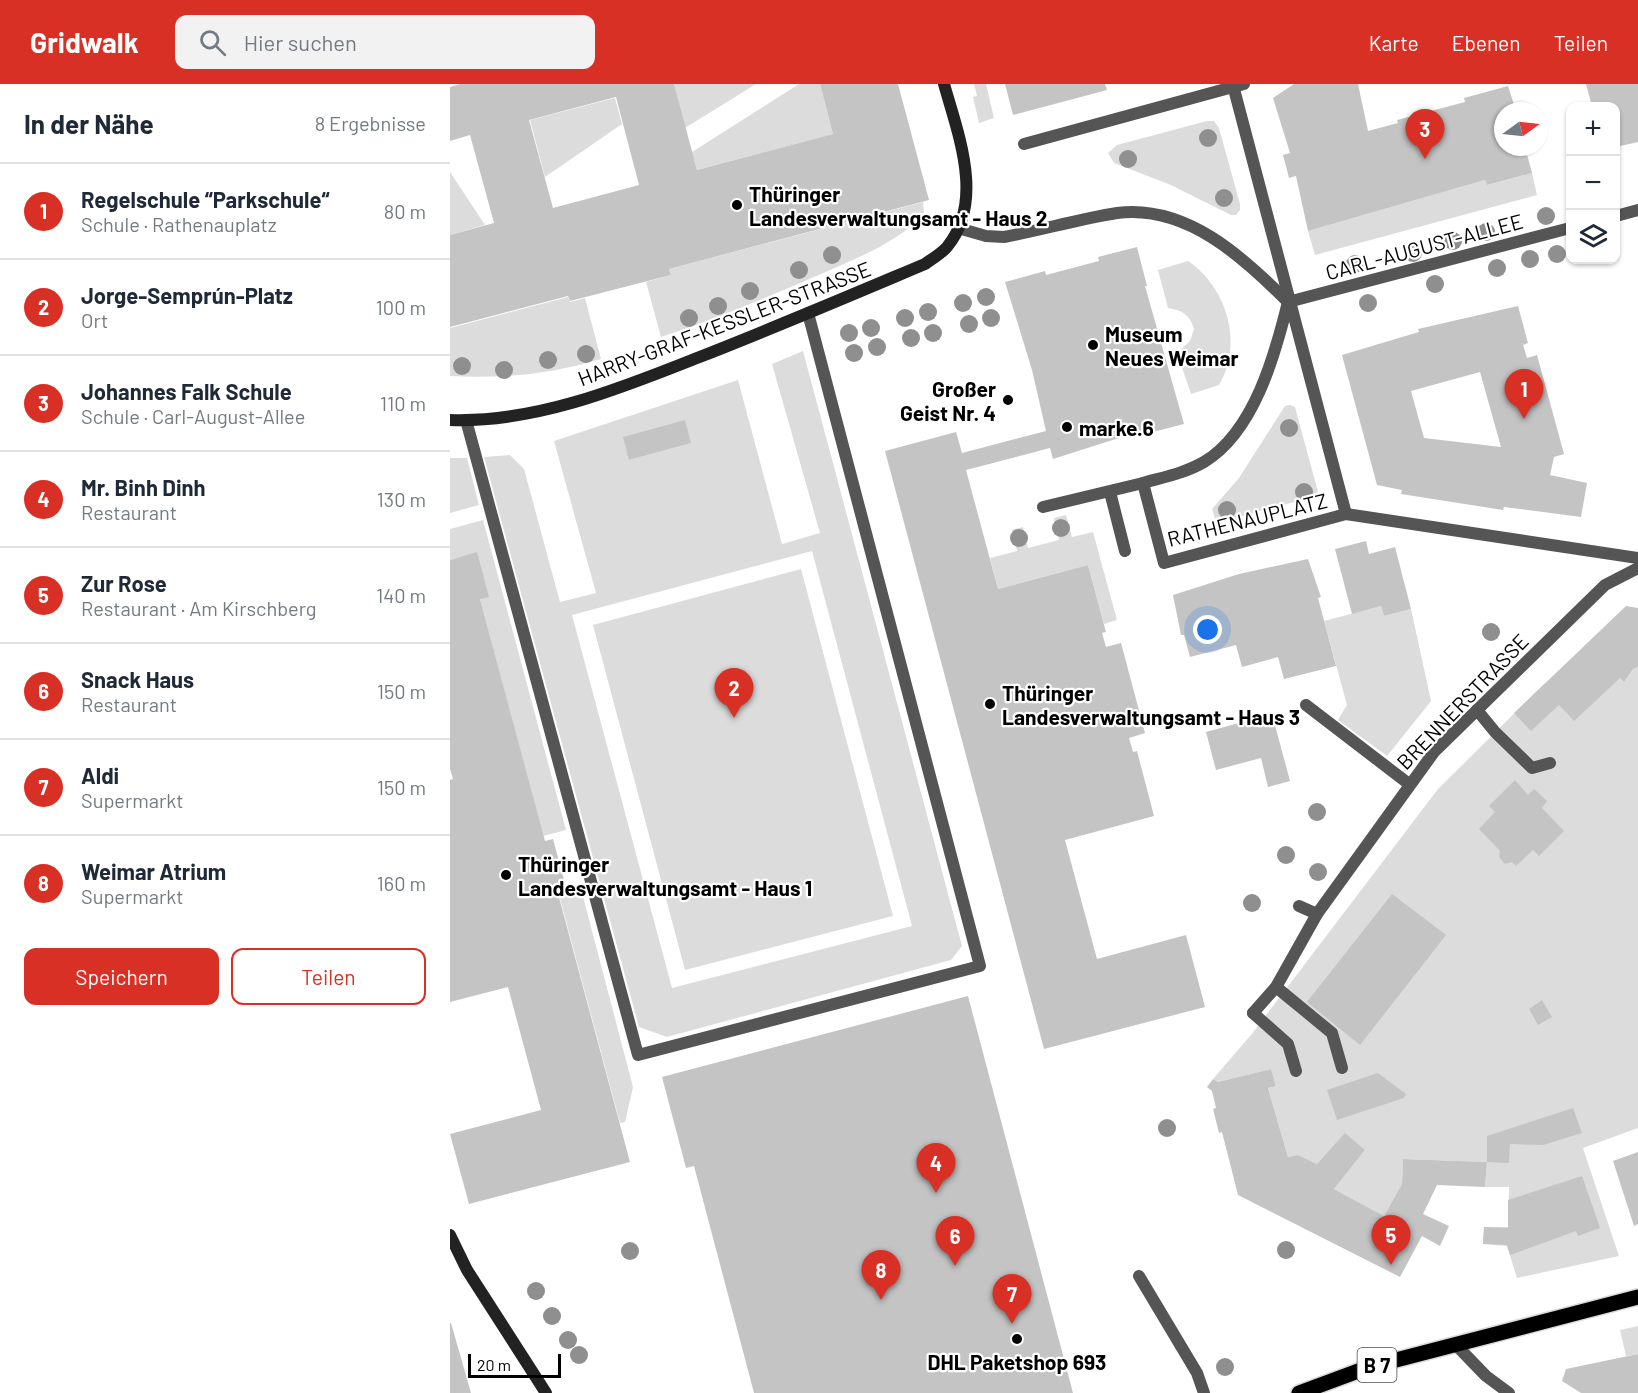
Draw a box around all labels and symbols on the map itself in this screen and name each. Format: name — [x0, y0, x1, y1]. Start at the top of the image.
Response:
north arrow — [1494, 102, 1548, 156]
pin: 3 — [1406, 110, 1444, 159]
place label: Thüringer Landesverwaltungsamt - Haus 2 — [749, 181, 1047, 230]
marker: Thüringer Landesverwaltungsamt - Haus 2 — [730, 198, 744, 212]
street label: CARL-AUGUST-ALLEE — [1322, 208, 1526, 284]
street label: HARRY-GRAF-KESSLER-STRASSE — [574, 255, 874, 391]
place label: Museum Neues Weimar — [1105, 321, 1239, 370]
marker: Museum Neues Weimar — [1086, 338, 1100, 352]
pin: 1 — [1504, 370, 1544, 419]
place label: Großer Geist Nr. 4 — [900, 376, 996, 425]
marker: Großer Geist Nr. 4 — [1001, 393, 1015, 407]
place label: marke.6 — [1079, 415, 1154, 440]
marker: marke.6 — [1060, 420, 1074, 434]
street label: RATHENAUPLATZ — [1164, 487, 1330, 551]
your location — [1193, 615, 1222, 644]
street label: BRENNERSTRASSE — [1391, 628, 1533, 774]
pin: 2 — [714, 668, 754, 718]
place label: Thüringer Landesverwaltungsamt - Haus 3 — [1002, 680, 1300, 729]
marker: Thüringer Landesverwaltungsamt - Haus 3 — [983, 697, 997, 711]
place label: Thüringer Landesverwaltungsamt - Haus 1 — [518, 851, 812, 900]
marker: Thüringer Landesverwaltungsamt - Haus 1 — [499, 868, 513, 882]
pin: 4 — [916, 1144, 956, 1193]
pin: 6 — [936, 1216, 974, 1266]
pin: 5 — [1372, 1216, 1410, 1265]
pin: 8 — [862, 1250, 900, 1300]
pin: 7 — [992, 1274, 1032, 1324]
marker: DHL Paketshop 693 — [1010, 1332, 1024, 1346]
road number: B 7 — [1358, 1348, 1396, 1382]
place label: DHL Paketshop 693 — [928, 1349, 1106, 1374]
scale bar — [468, 1351, 561, 1378]

